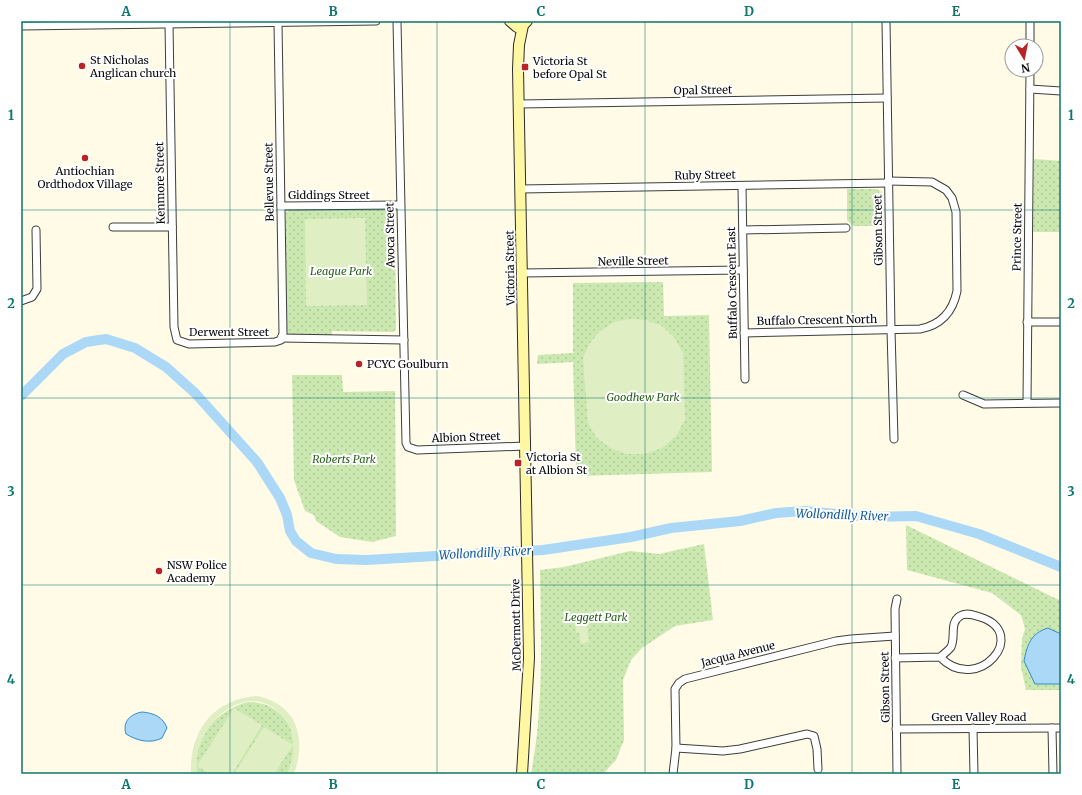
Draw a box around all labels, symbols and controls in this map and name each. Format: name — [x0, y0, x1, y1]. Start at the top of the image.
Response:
text: A — [120, 3, 131, 20]
text: B — [328, 3, 338, 20]
text: C — [537, 3, 546, 20]
text: D — [744, 3, 754, 20]
text: E — [952, 3, 961, 20]
north arrow — [1004, 38, 1044, 78]
place label: St Nicholas Anglican church — [89, 53, 177, 80]
place label: Victoria St before Opal St — [532, 54, 607, 81]
text: N — [1020, 60, 1031, 76]
marker: St Nicholas Anglican church — [77, 61, 87, 71]
marker: Victoria St before Opal St — [520, 62, 530, 72]
street label: Opal Street — [674, 82, 733, 98]
text: 1 — [8, 107, 14, 124]
text: 1 — [1068, 107, 1074, 124]
street label: Kenmore Street — [152, 141, 168, 224]
street label: Bellevue Street — [261, 142, 277, 222]
marker: Antiochian Ordthodox Village — [80, 153, 90, 163]
place label: Antiochian Ordthodox Village — [37, 164, 133, 191]
street label: Ruby Street — [674, 167, 736, 183]
street label: Giddings Street — [288, 188, 370, 202]
street label: Gibson Street — [870, 194, 886, 266]
street label: Avoca Street — [382, 201, 398, 269]
street label: Prince Street — [1009, 202, 1025, 271]
street label: Buffalo Crescent East — [724, 226, 740, 339]
street label: Victoria Street — [502, 230, 518, 307]
street label: Neville Street — [598, 253, 669, 269]
park label: League Park — [310, 264, 372, 278]
text: 2 — [7, 295, 15, 312]
text: 2 — [1067, 295, 1075, 312]
street label: Buffalo Crescent North — [757, 312, 878, 328]
street label: Derwent Street — [189, 325, 270, 339]
place label: PCYC Goulburn — [367, 357, 449, 371]
marker: PCYC Goulburn — [354, 359, 364, 369]
park label: Goodhew Park — [606, 390, 680, 404]
street label: Albion Street — [430, 429, 501, 445]
place label: Victoria St at Albion St — [525, 450, 588, 477]
park label: Roberts Park — [312, 452, 376, 466]
marker: Victoria St at Albion St — [513, 458, 523, 468]
text: 3 — [7, 483, 15, 500]
text: 3 — [1067, 483, 1075, 500]
water label: Wollondilly River — [795, 505, 890, 524]
water label: Wollondilly River — [438, 543, 533, 562]
place label: NSW Police Academy — [166, 558, 227, 585]
marker: NSW Police Academy — [154, 566, 164, 576]
street label: McDermott Drive — [508, 578, 524, 671]
park label: Leggett Park — [564, 610, 628, 624]
street label: Jacqua Avenue — [699, 638, 777, 670]
street label: Gibson Street — [877, 651, 893, 723]
text: 4 — [7, 671, 16, 688]
text: 4 — [1067, 671, 1076, 688]
street label: Green Valley Road — [931, 710, 1027, 724]
text: A — [120, 776, 131, 793]
text: B — [328, 776, 338, 793]
text: C — [537, 776, 546, 793]
text: D — [744, 776, 754, 793]
text: E — [952, 776, 961, 793]

